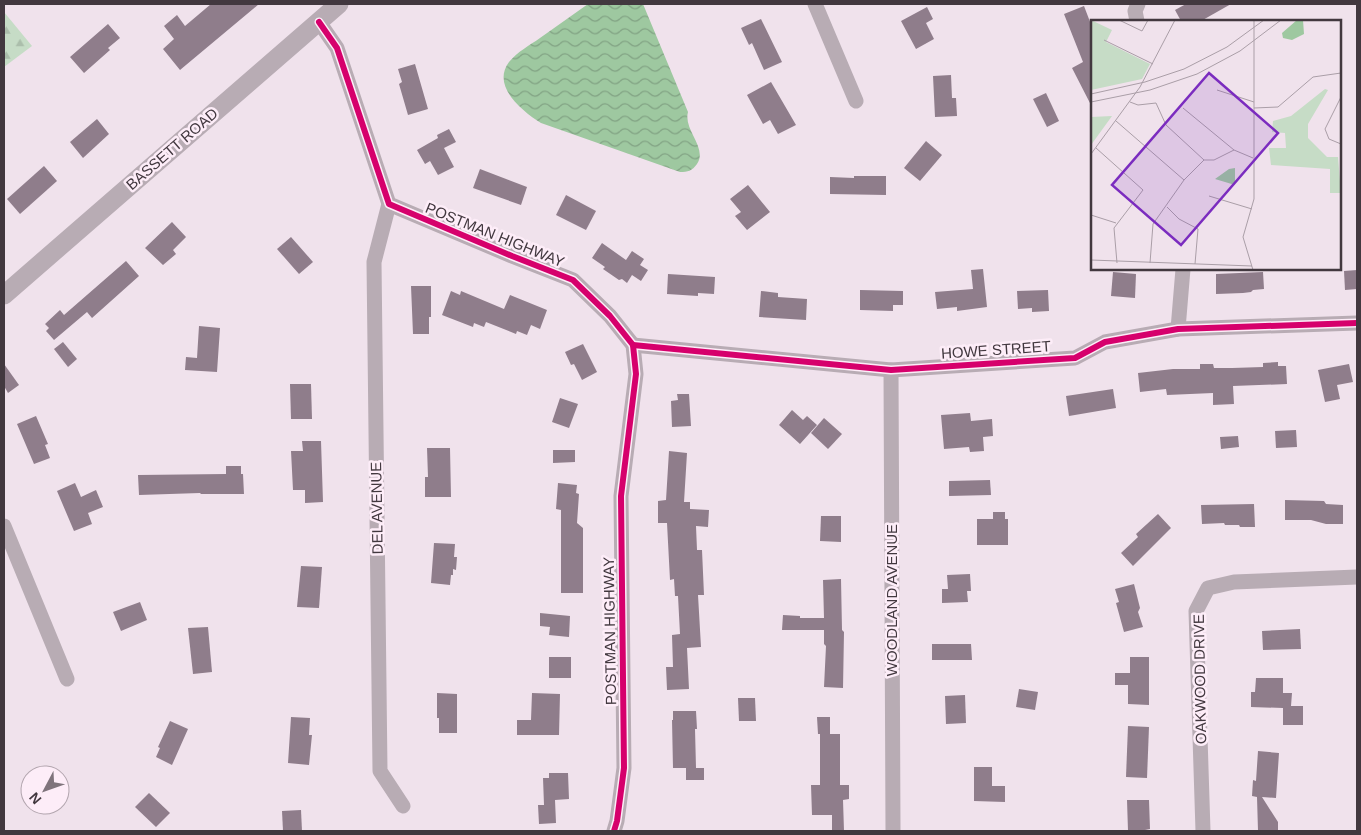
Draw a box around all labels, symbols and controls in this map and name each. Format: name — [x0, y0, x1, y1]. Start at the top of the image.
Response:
inset map — [1091, 20, 1341, 270]
street label: BASSETT ROAD — [122, 104, 221, 193]
street label: POSTMAN HIGHWAY — [423, 199, 567, 270]
street label: HOWE STREET — [940, 337, 1051, 362]
street label: DEL AVENUE — [367, 462, 386, 554]
street label: WOODLAND AVENUE — [883, 524, 900, 676]
street label: POSTMAN HIGHWAY — [600, 557, 619, 705]
street label: OAKWOOD DRIVE — [1190, 614, 1209, 744]
north arrow — [20, 765, 70, 815]
text: N — [26, 789, 45, 808]

